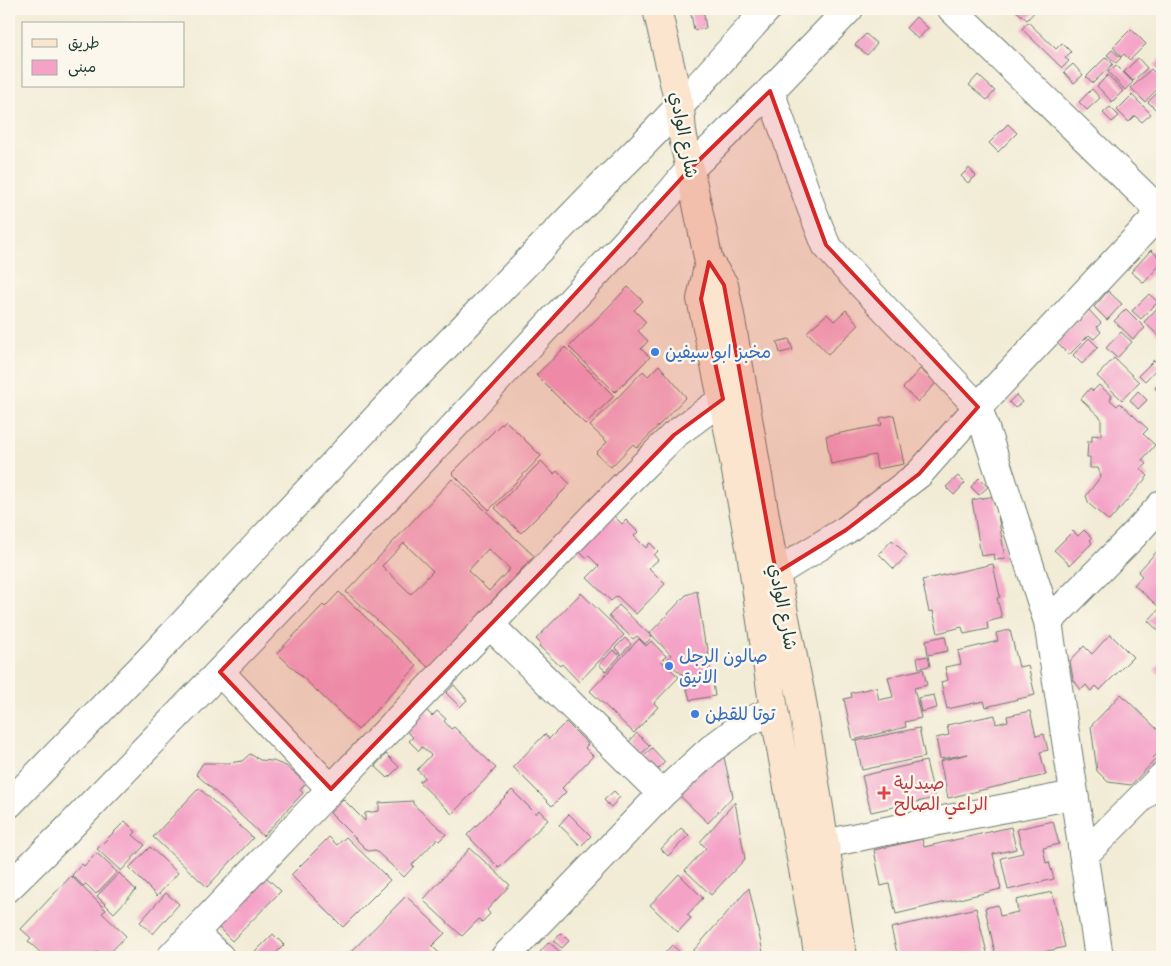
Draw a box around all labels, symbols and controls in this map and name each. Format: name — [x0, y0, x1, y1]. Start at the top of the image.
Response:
legend — [22, 22, 185, 88]
text: طريق — [68, 36, 100, 54]
text: مبنى — [68, 60, 96, 78]
street label: شارع الوادي — [663, 90, 700, 181]
place label: مخبز ابو سيفين — [665, 344, 771, 365]
marker: مخبز ابو سيفين — [649, 346, 661, 358]
street label: شارع الوادي — [762, 562, 799, 653]
place label: صالون الرجل الانيق — [679, 648, 768, 690]
marker: صالون الرجل الانيق — [663, 660, 675, 672]
place label: توتا للقطن — [705, 706, 776, 727]
marker: توتا للقطن — [689, 708, 701, 720]
place label: صيدلية الراعي الصالح — [894, 775, 988, 820]
marker: صيدلية الراعي الصالح — [878, 787, 890, 799]

